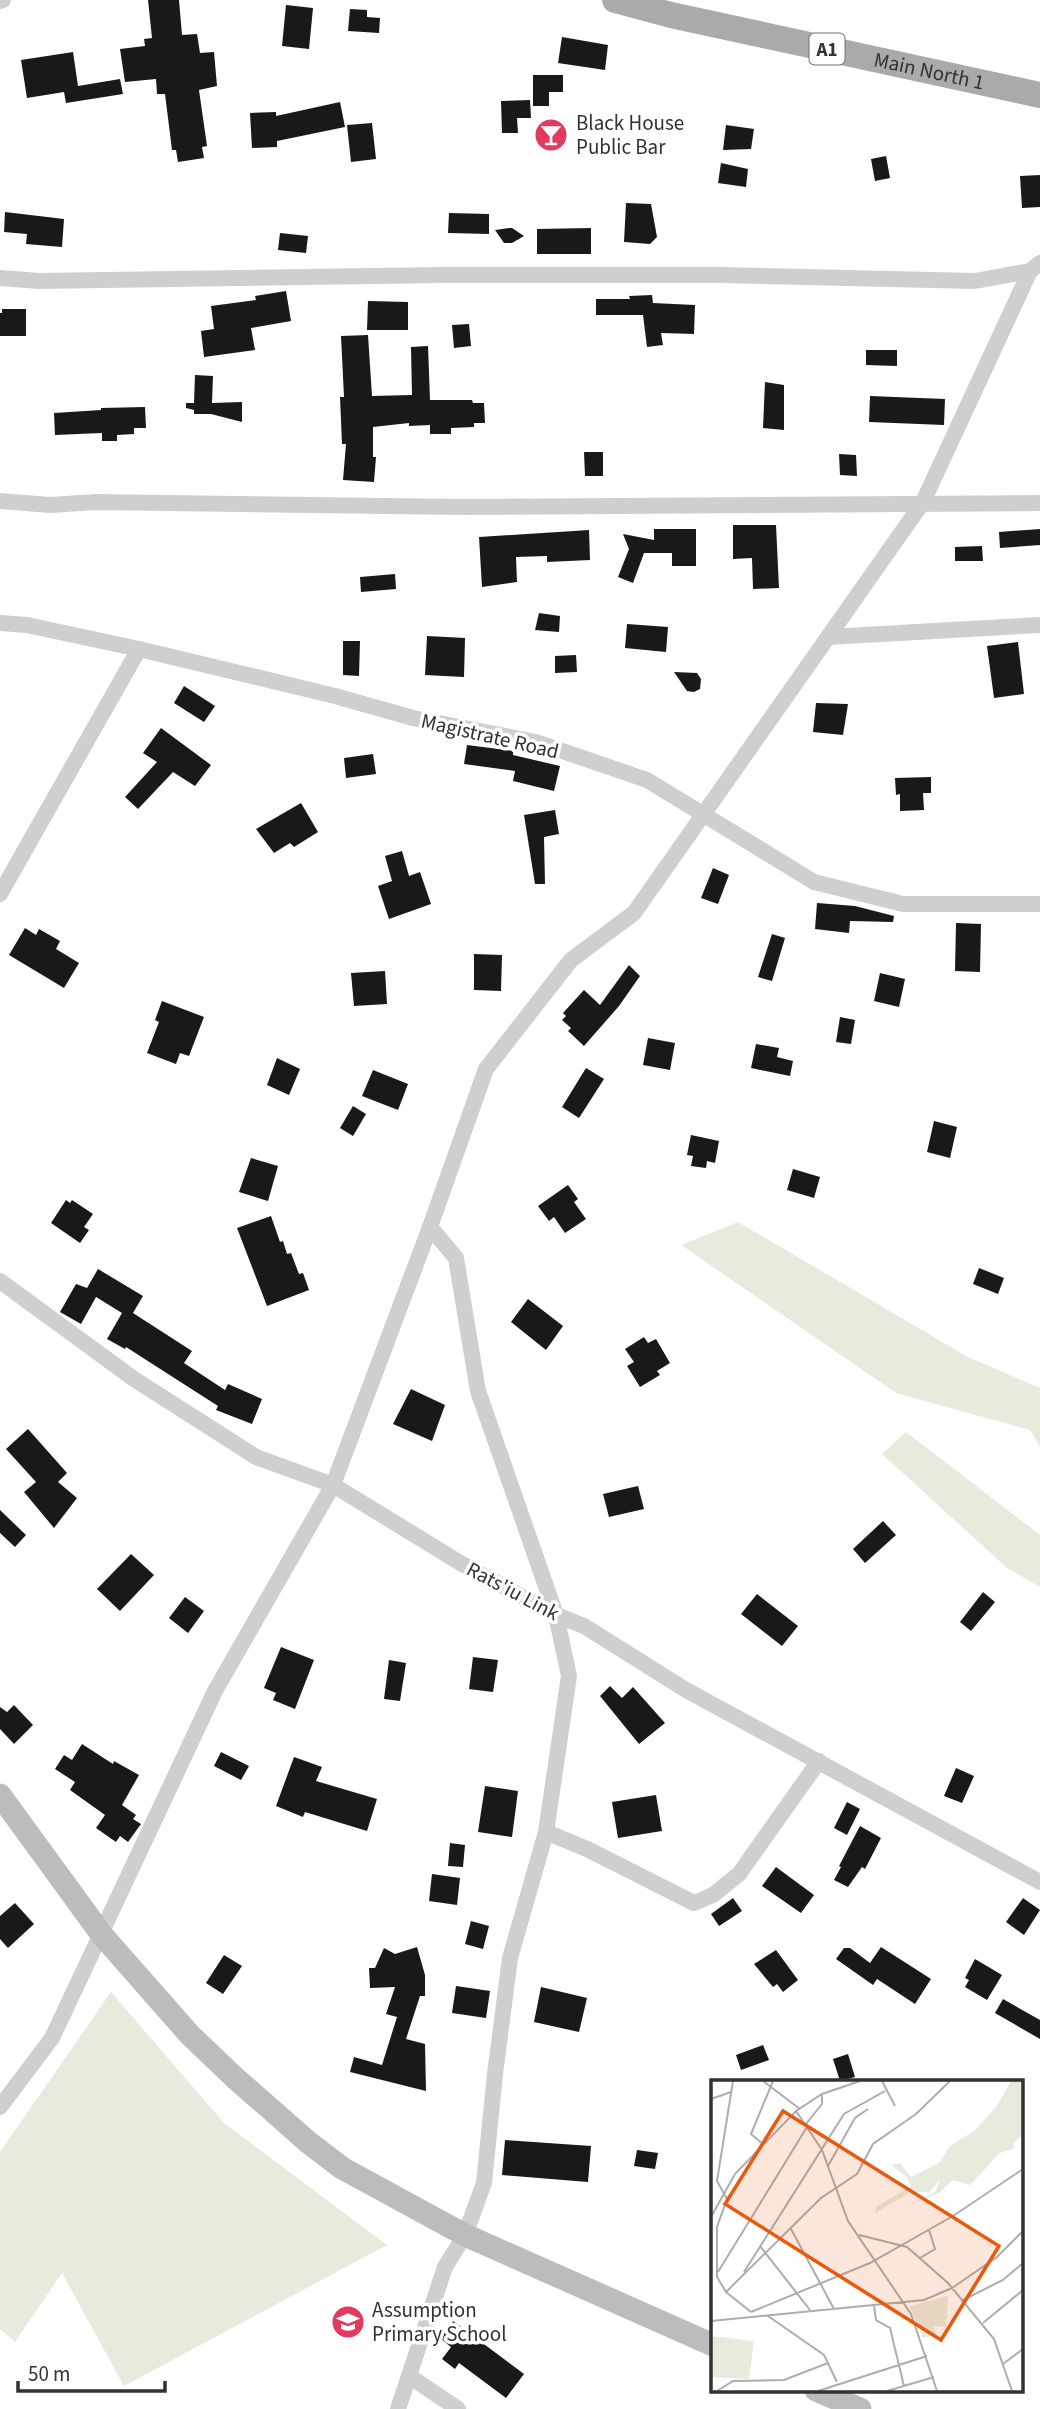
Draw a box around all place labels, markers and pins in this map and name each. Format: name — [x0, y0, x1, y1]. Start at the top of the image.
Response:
place label: Black House Public Bar — [576, 108, 684, 162]
bar icon: Black House Public Bar — [532, 116, 570, 154]
place label: Assumption Primary School — [372, 2295, 507, 2349]
school or university icon: Assumption Primary School — [329, 2303, 367, 2341]

